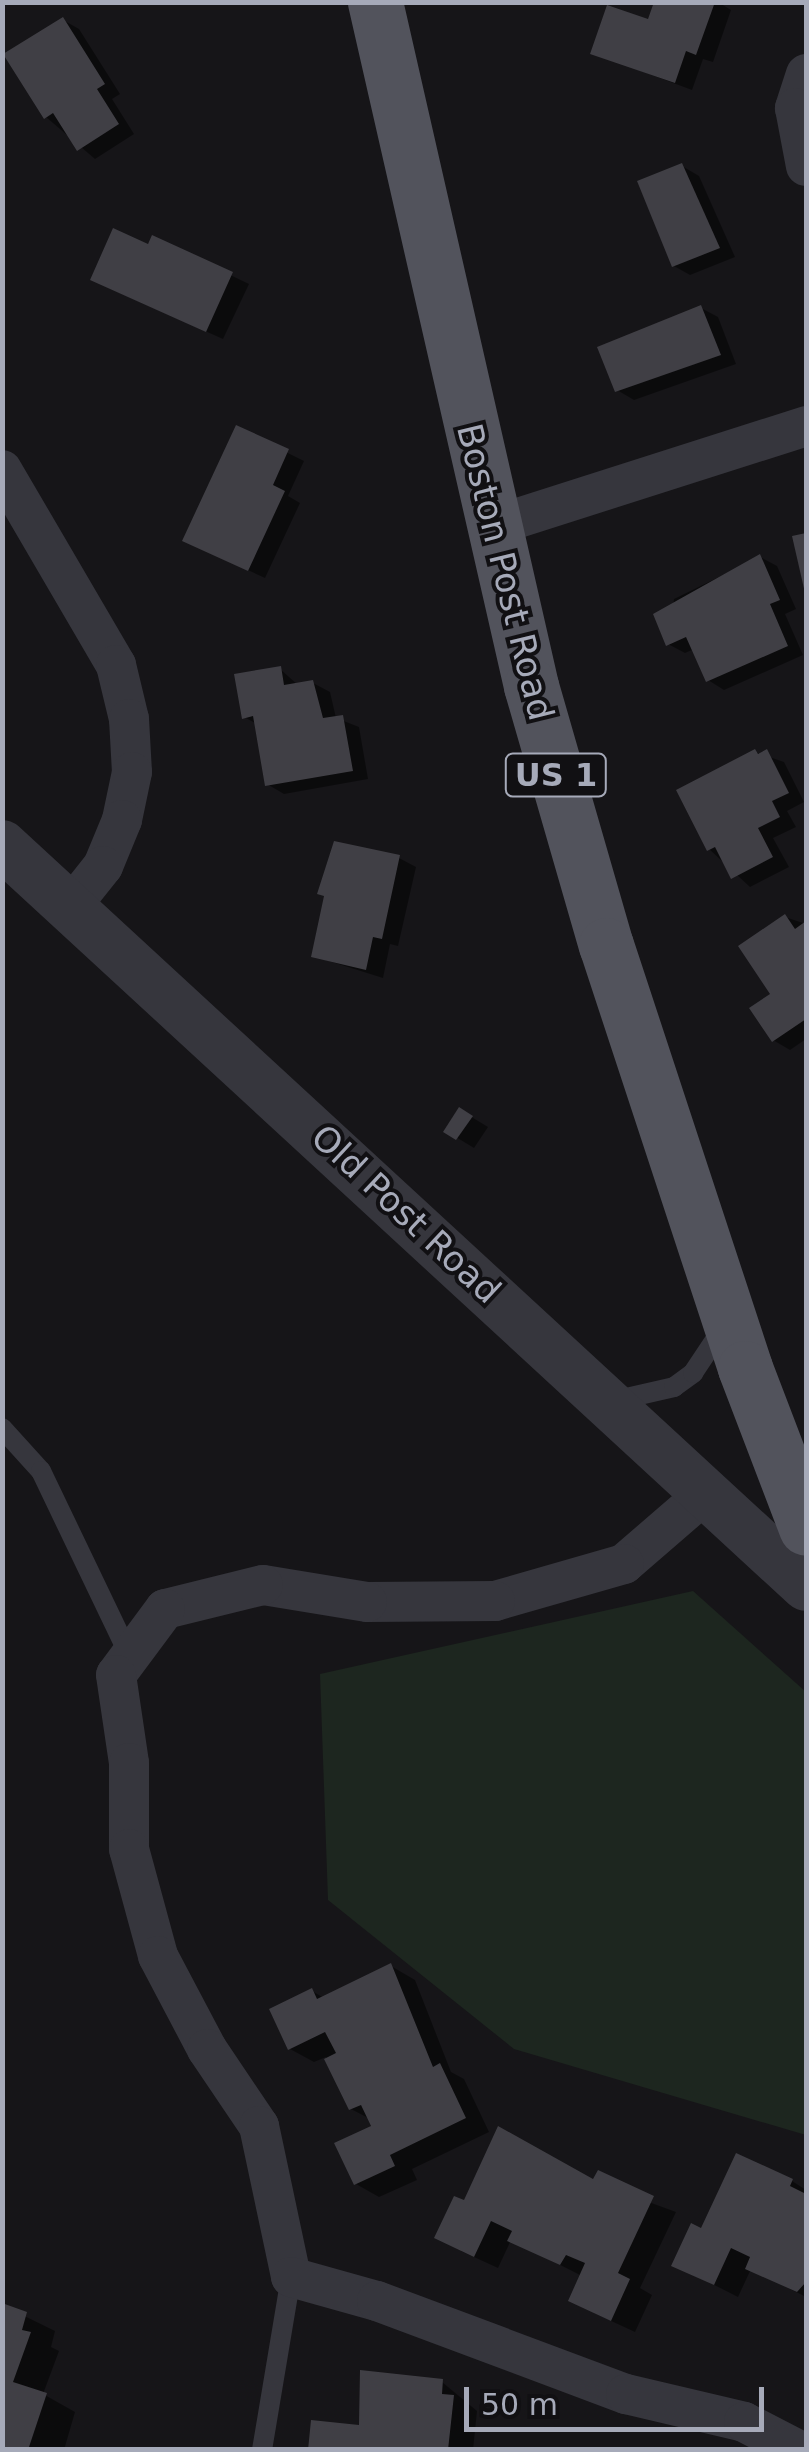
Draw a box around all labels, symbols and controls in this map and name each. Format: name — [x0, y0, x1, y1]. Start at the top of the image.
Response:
street label: Boston Post Road — [448, 419, 562, 725]
road number: US 1 — [504, 748, 608, 802]
street label: Old Post Road — [303, 1116, 509, 1312]
scale bar — [469, 2367, 769, 2429]
text: 50 m — [481, 2387, 558, 2422]

